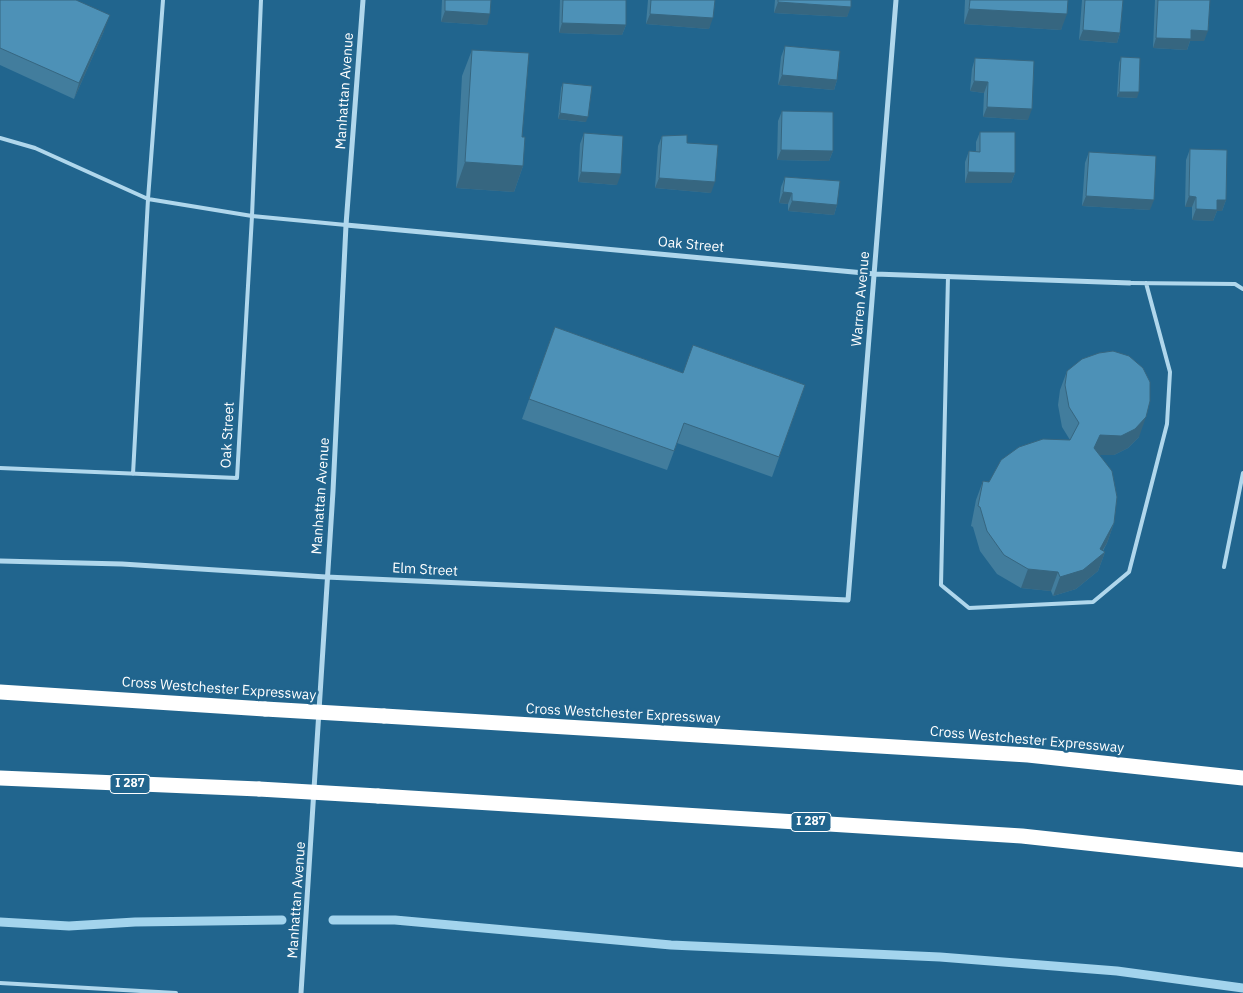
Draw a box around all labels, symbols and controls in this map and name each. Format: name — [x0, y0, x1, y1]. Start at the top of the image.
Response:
street label: Manhattan Avenue — [333, 32, 357, 150]
street label: Oak Street — [657, 234, 725, 256]
street label: Warren Avenue — [848, 251, 874, 347]
street label: Oak Street — [218, 401, 238, 469]
street label: Manhattan Avenue — [309, 437, 333, 555]
street label: Elm Street — [392, 560, 458, 580]
street label: Cross Westchester Expressway — [121, 674, 317, 704]
street label: Cross Westchester Expressway — [525, 701, 721, 727]
street label: Cross Westchester Expressway — [929, 723, 1125, 757]
road number: I 287 — [110, 774, 150, 794]
road number: I 287 — [791, 812, 831, 832]
street label: Manhattan Avenue — [285, 841, 309, 959]

